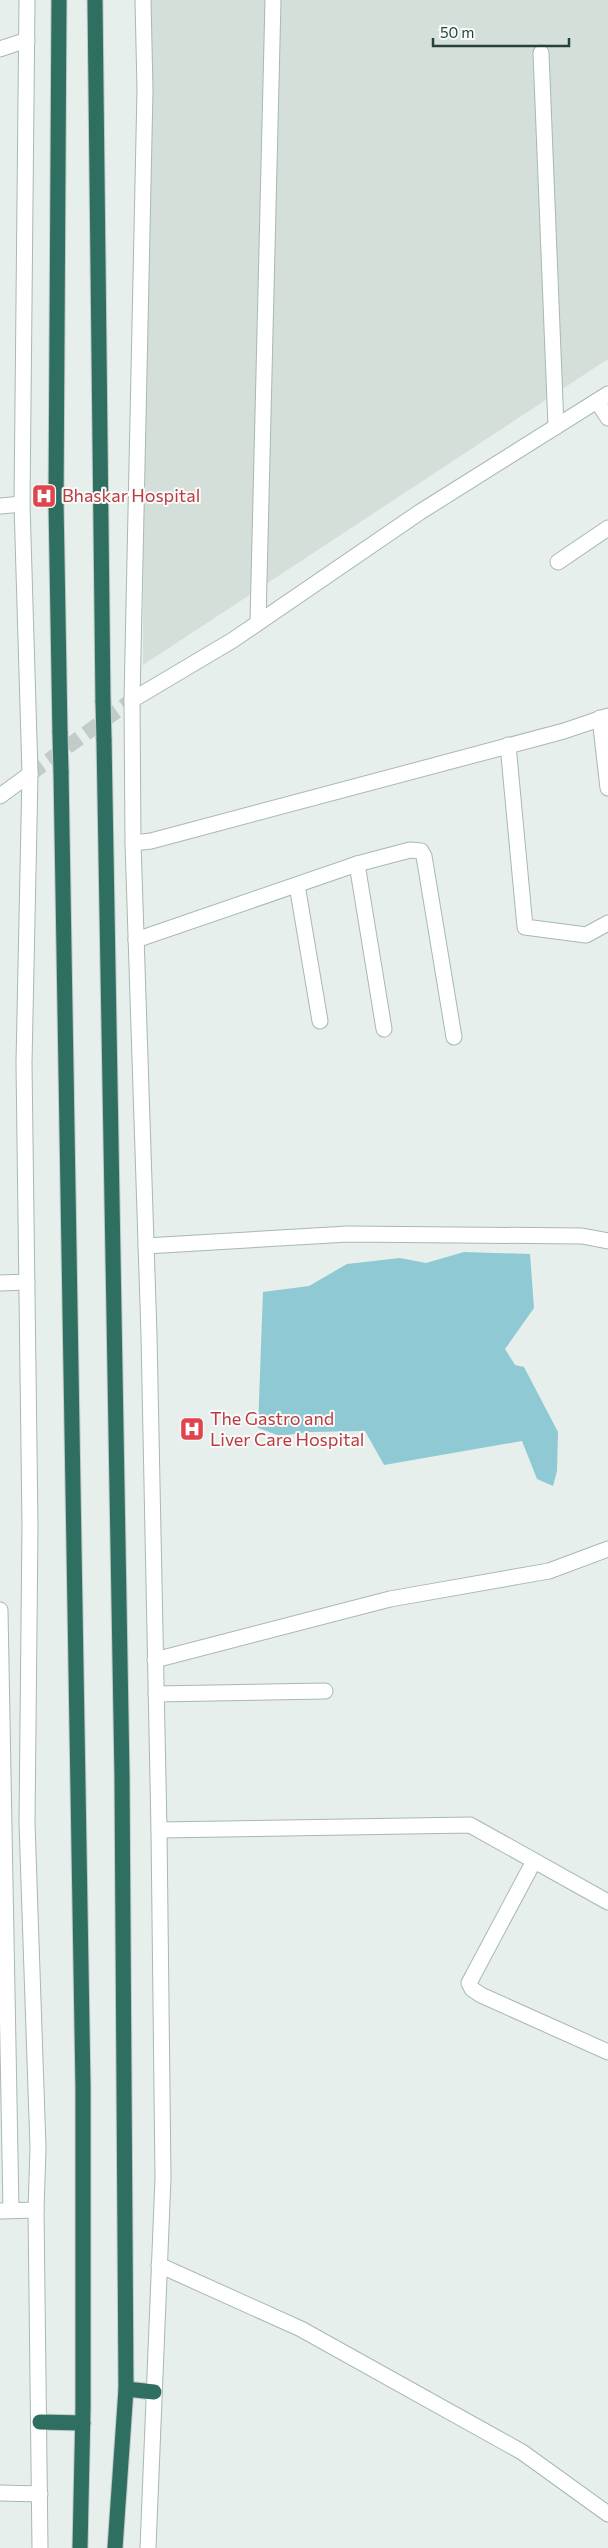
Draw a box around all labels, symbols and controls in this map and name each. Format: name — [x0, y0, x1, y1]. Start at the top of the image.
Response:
scale bar — [433, 15, 569, 47]
text: 50 m — [440, 23, 474, 41]
hospital icon: Bhaskar Hospital — [31, 483, 57, 509]
place label: Bhaskar Hospital — [62, 484, 200, 506]
place label: The Gastro and Liver Care Hospital — [210, 1407, 364, 1450]
hospital icon: The Gastro and Liver Care Hospital — [179, 1416, 205, 1442]

